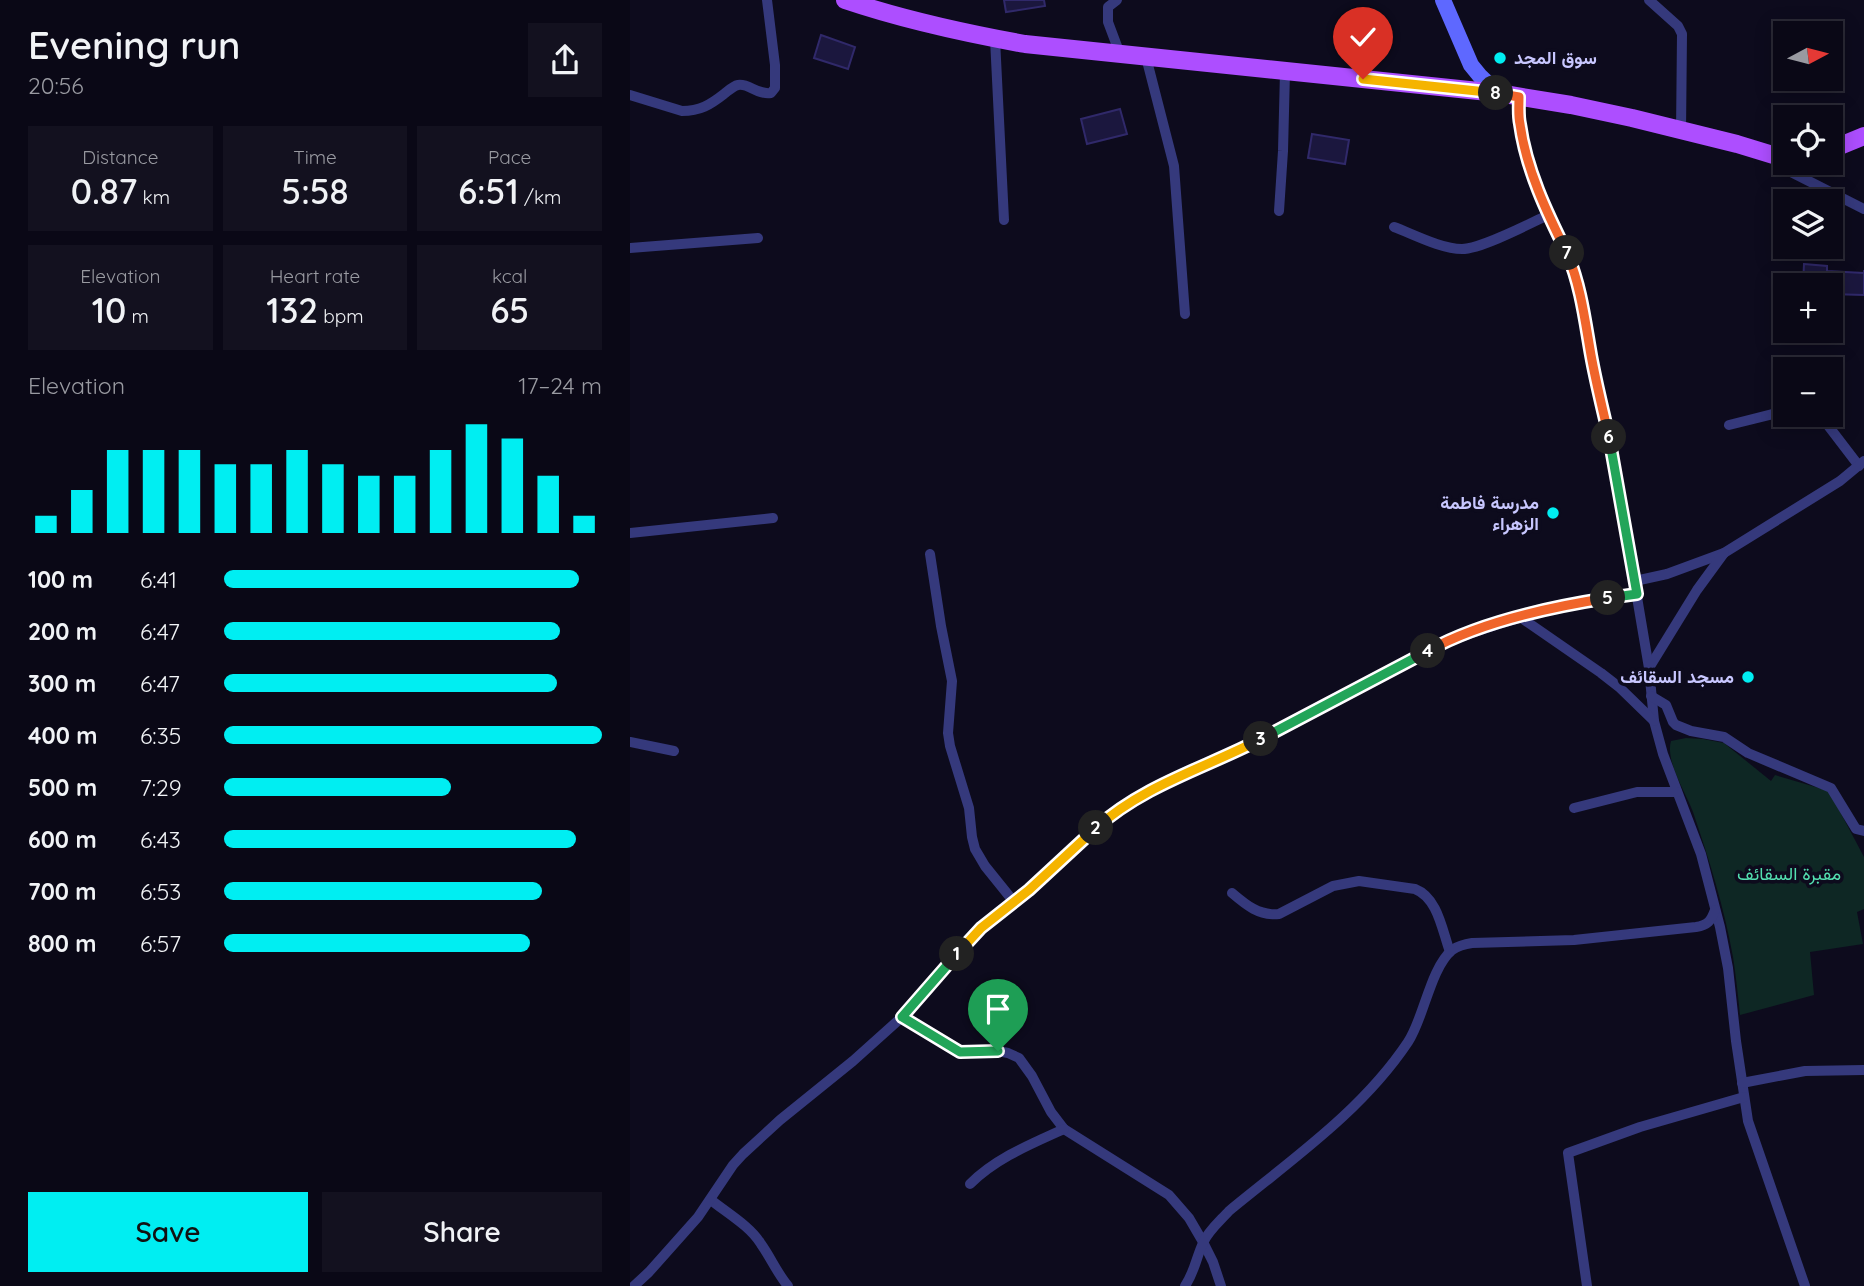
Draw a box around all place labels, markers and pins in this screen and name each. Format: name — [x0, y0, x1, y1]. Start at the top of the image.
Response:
pin — [1333, 7, 1393, 79]
place label: سوق المجد — [1514, 46, 1597, 69]
marker: سوق المجد — [1492, 50, 1508, 66]
pin: 8 — [1478, 76, 1514, 110]
pin: 7 — [1550, 236, 1584, 270]
pin: 6 — [1592, 420, 1626, 454]
place label: مدرسة فاطمة الزهراء — [1440, 491, 1539, 535]
marker: مدرسة فاطمة الزهراء — [1545, 505, 1561, 521]
pin: 5 — [1590, 580, 1626, 616]
pin: 4 — [1410, 634, 1446, 668]
place label: مسجد السقائف — [1620, 665, 1734, 688]
marker: مسجد السقائف — [1740, 669, 1756, 685]
pin: 3 — [1244, 722, 1278, 756]
pin: 2 — [1078, 810, 1114, 846]
pin: 1 — [940, 936, 974, 972]
pin — [968, 979, 1028, 1051]

